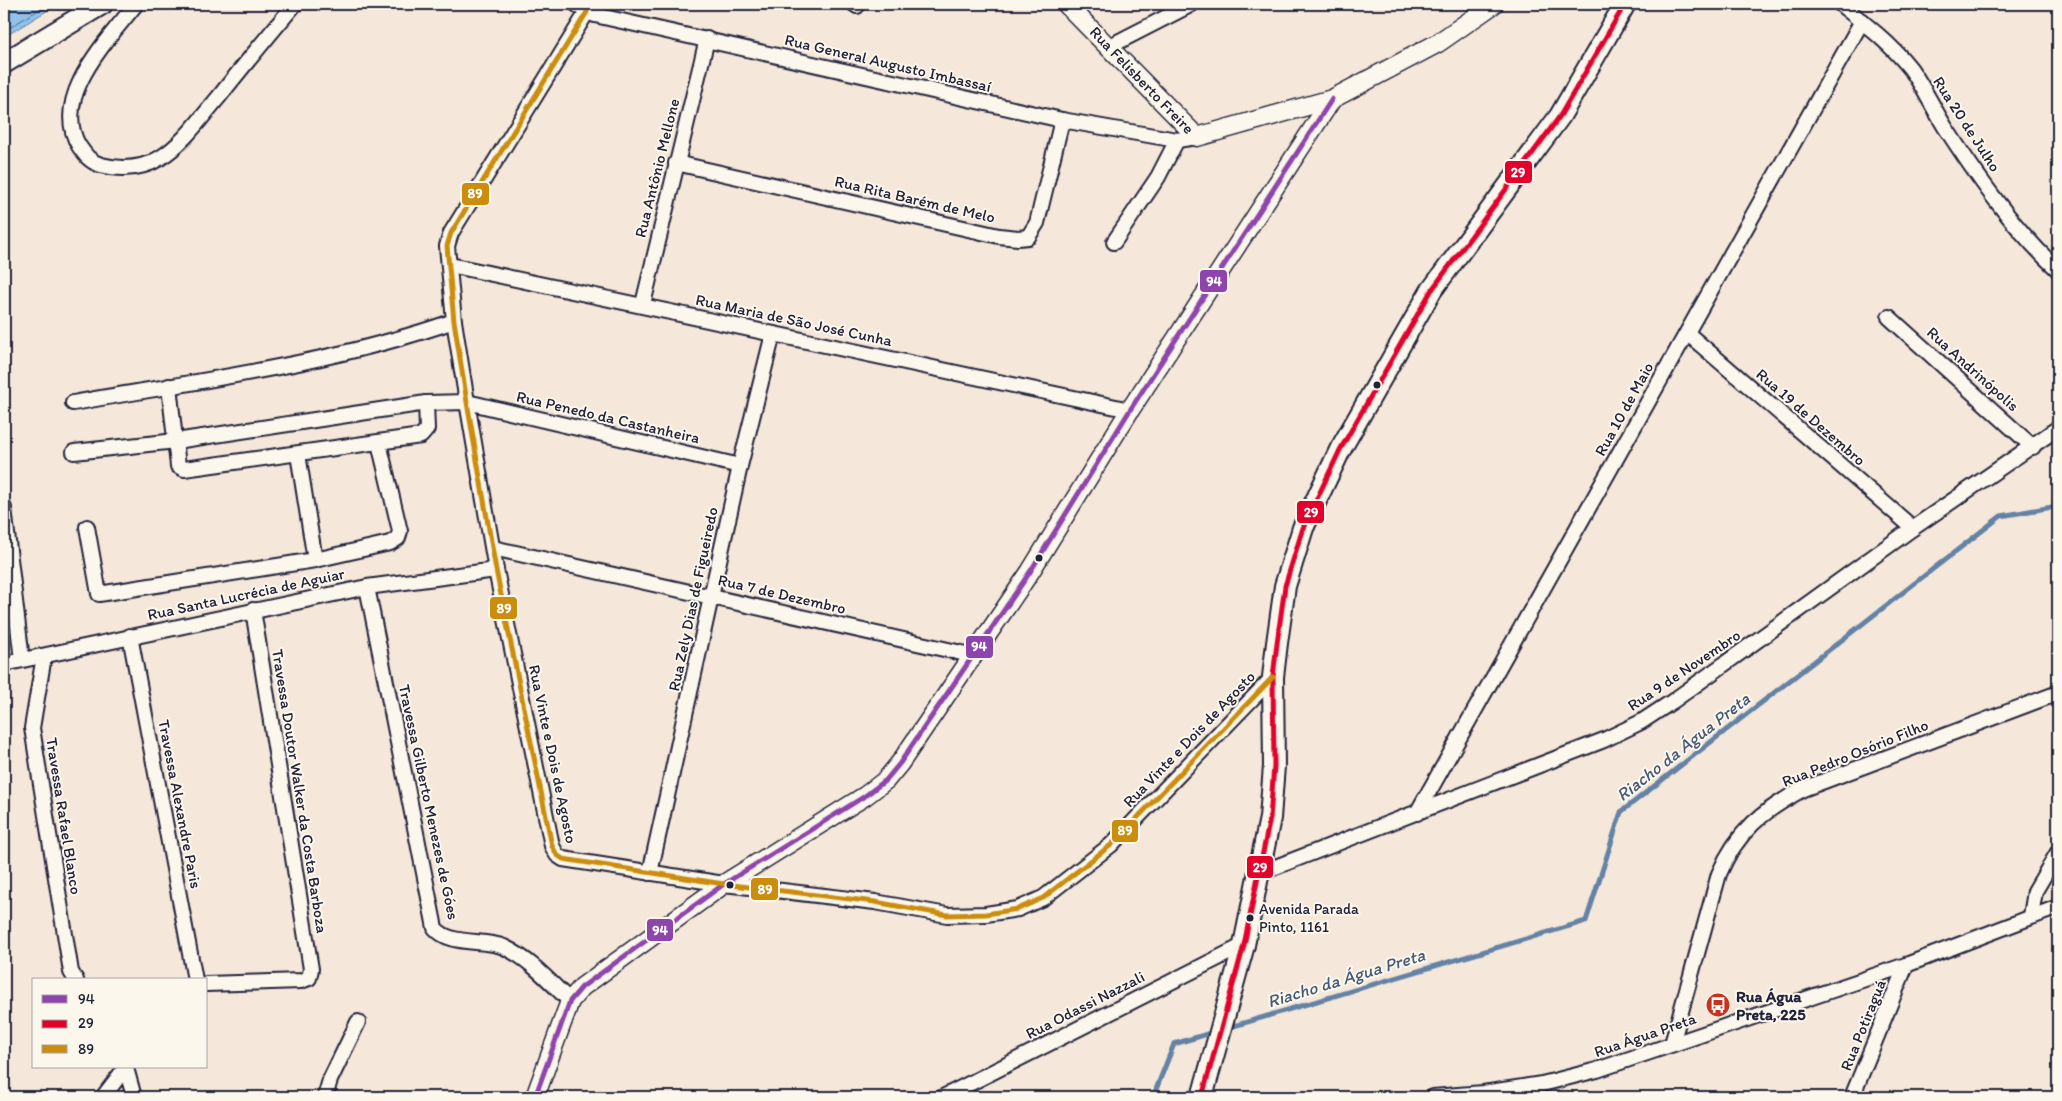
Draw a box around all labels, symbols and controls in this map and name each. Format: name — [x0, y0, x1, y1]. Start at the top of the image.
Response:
street label: Rua Felisberto Freire — [1086, 22, 1198, 138]
street label: Rua General Augusto Imbassaí — [783, 30, 993, 96]
street label: Rua 20 de Julho — [1929, 73, 2005, 175]
street label: Rua Antônio Mellone — [631, 97, 683, 239]
line badge: 29 — [1504, 160, 1533, 184]
text: 29 — [1511, 164, 1525, 181]
street label: Rua Rita Barém de Melo — [833, 171, 997, 227]
line badge: 89 — [461, 182, 490, 206]
text: 89 — [468, 185, 483, 202]
line badge: 94 — [1199, 269, 1228, 293]
text: 94 — [1206, 273, 1222, 290]
street label: Rua Maria de São José Cunha — [694, 290, 895, 350]
street label: Rua Andrinópolis — [1923, 323, 2023, 415]
street label: Rua 10 de Maio — [1590, 359, 1658, 459]
street label: Rua 19 de Dezembro — [1752, 364, 1870, 470]
unlabelled marker — [1372, 380, 1382, 390]
street label: Rua Penedo da Castanheira — [515, 387, 702, 447]
line badge: 29 — [1296, 500, 1325, 524]
text: 29 — [1304, 504, 1318, 521]
street label: Rua Zely Dias de Figueiredo — [664, 505, 722, 693]
unlabelled marker — [1034, 553, 1044, 563]
street label: Rua Santa Lucrécia de Aguiar — [146, 564, 346, 624]
street label: Rua 7 de Dezembro — [716, 570, 848, 618]
line badge: 89 — [489, 596, 518, 620]
text: 89 — [497, 600, 512, 617]
street label: Rua 9 de Novembro — [1624, 625, 1744, 715]
line badge: 94 — [965, 635, 994, 659]
text: 94 — [971, 638, 987, 655]
street label: Travessa Doutor Walker da Costa Barboza — [268, 648, 332, 935]
street label: Rua Vinte e Dois de Agosto — [525, 663, 581, 845]
street label: Rua Vinte e Dois de Agosto — [1119, 667, 1259, 811]
street label: Travessa Gilberto Menezes de Góes — [395, 683, 463, 921]
water label: Riacho da Água Preta — [1612, 687, 1755, 806]
street label: Rua Pedro Osório Filho — [1779, 715, 1931, 791]
street label: Travessa Alexandre Paris — [154, 718, 206, 890]
street label: Travessa Rafael Blanco — [42, 736, 86, 896]
line badge: 89 — [1111, 819, 1139, 843]
text: 89 — [1118, 822, 1133, 839]
line badge: 29 — [1246, 855, 1274, 879]
text: 29 — [1253, 859, 1267, 876]
line badge: 89 — [750, 877, 779, 901]
unlabelled marker — [725, 880, 735, 890]
text: 89 — [758, 881, 773, 898]
place label: Avenida Parada Pinto, 1161 — [1259, 900, 1359, 936]
marker: Avenida Parada Pinto, 1161 — [1245, 913, 1255, 923]
line badge: 94 — [646, 918, 674, 942]
text: 94 — [652, 922, 668, 939]
water label: Riacho da Água Preta — [1265, 943, 1429, 1012]
street label: Rua Odassi Nazzali — [1022, 967, 1148, 1043]
street label: Rua Potiraguá — [1836, 976, 1890, 1073]
legend — [32, 978, 208, 1068]
place label: Rua Água Preta, 225 — [1736, 987, 1806, 1024]
text: 94 — [78, 990, 95, 1008]
bus stop icon: Rua Água Preta, 225 — [1705, 992, 1731, 1018]
street label: Rua Água Preta — [1592, 1008, 1699, 1061]
text: 29 — [78, 1014, 94, 1032]
text: 89 — [78, 1040, 94, 1058]

